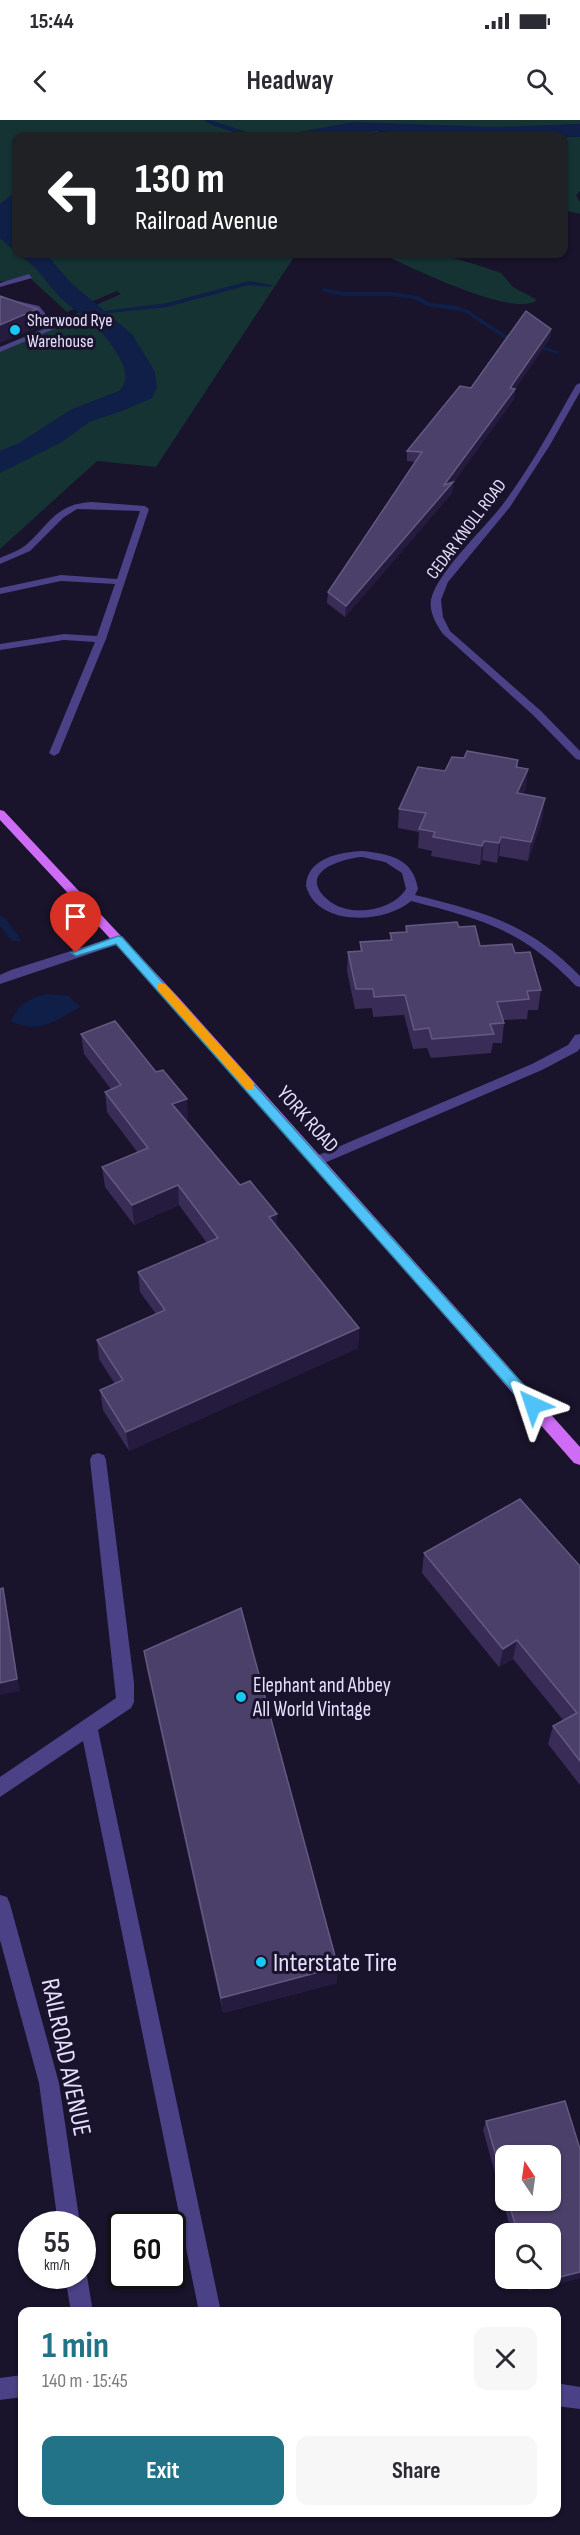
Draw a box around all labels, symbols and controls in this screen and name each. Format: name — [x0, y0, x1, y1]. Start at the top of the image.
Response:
text: 15:44 — [30, 8, 74, 35]
icon: back — [24, 65, 57, 98]
text: Headway — [247, 65, 333, 97]
icon: search — [523, 65, 556, 98]
text: 130 m — [135, 154, 225, 205]
icon: left — [36, 156, 114, 234]
text: Railroad Avenue — [135, 205, 278, 237]
place label: Sherwood Rye Warehouse — [27, 310, 112, 352]
marker: Sherwood Rye Warehouse — [8, 323, 22, 337]
street label: CEDAR KNOLL ROAD — [422, 475, 511, 583]
pin — [50, 891, 101, 953]
icon: arrive — [59, 900, 92, 933]
street label: YORK ROAD — [271, 1081, 344, 1158]
position arrow — [501, 1373, 565, 1437]
place label: Elephant and Abbey All World Vintage — [252, 1673, 391, 1722]
marker: Elephant and Abbey All World Vintage — [234, 1690, 248, 1704]
place label: Interstate Tire — [273, 1948, 397, 1979]
marker: Interstate Tire — [254, 1955, 268, 1969]
street label: RAILROAD AVENUE — [34, 1976, 97, 2139]
north arrow — [495, 2145, 561, 2211]
map controls — [495, 2145, 561, 2289]
speed limit sign: 60 — [108, 2211, 186, 2289]
button: search — [495, 2223, 561, 2289]
text: 55 — [44, 2225, 70, 2261]
text: km/h — [44, 2256, 70, 2275]
text: 1 min — [42, 2325, 109, 2368]
button: close — [474, 2327, 537, 2390]
text: 140 m · 15:45 — [42, 2369, 128, 2393]
button: Exit — [42, 2436, 284, 2505]
button: Share — [296, 2436, 537, 2505]

